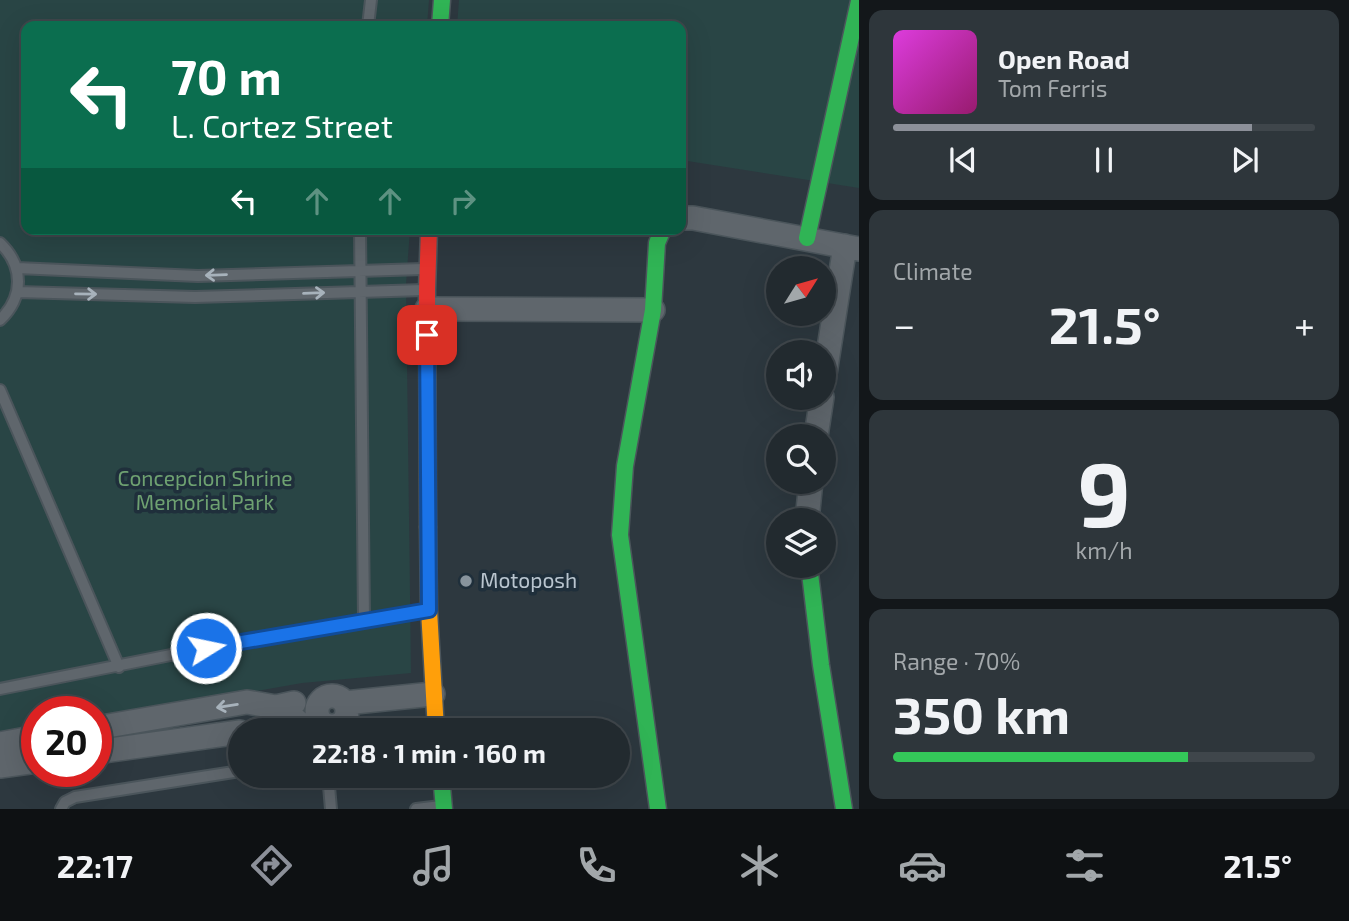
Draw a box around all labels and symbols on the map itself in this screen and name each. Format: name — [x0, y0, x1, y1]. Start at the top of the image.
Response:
north arrow — [766, 256, 836, 326]
one-way arrow — [205, 269, 228, 282]
one-way arrow — [302, 286, 325, 299]
one-way arrow — [74, 287, 97, 300]
pin — [397, 305, 457, 365]
park label: Concepcion Shrine Memorial Park — [117, 465, 293, 514]
place label: Motoposh — [480, 567, 577, 592]
marker: Motoposh — [458, 573, 474, 589]
position arrow — [169, 611, 243, 685]
speed limit sign: 20 — [21, 696, 112, 787]
one-way arrow — [216, 700, 239, 713]

